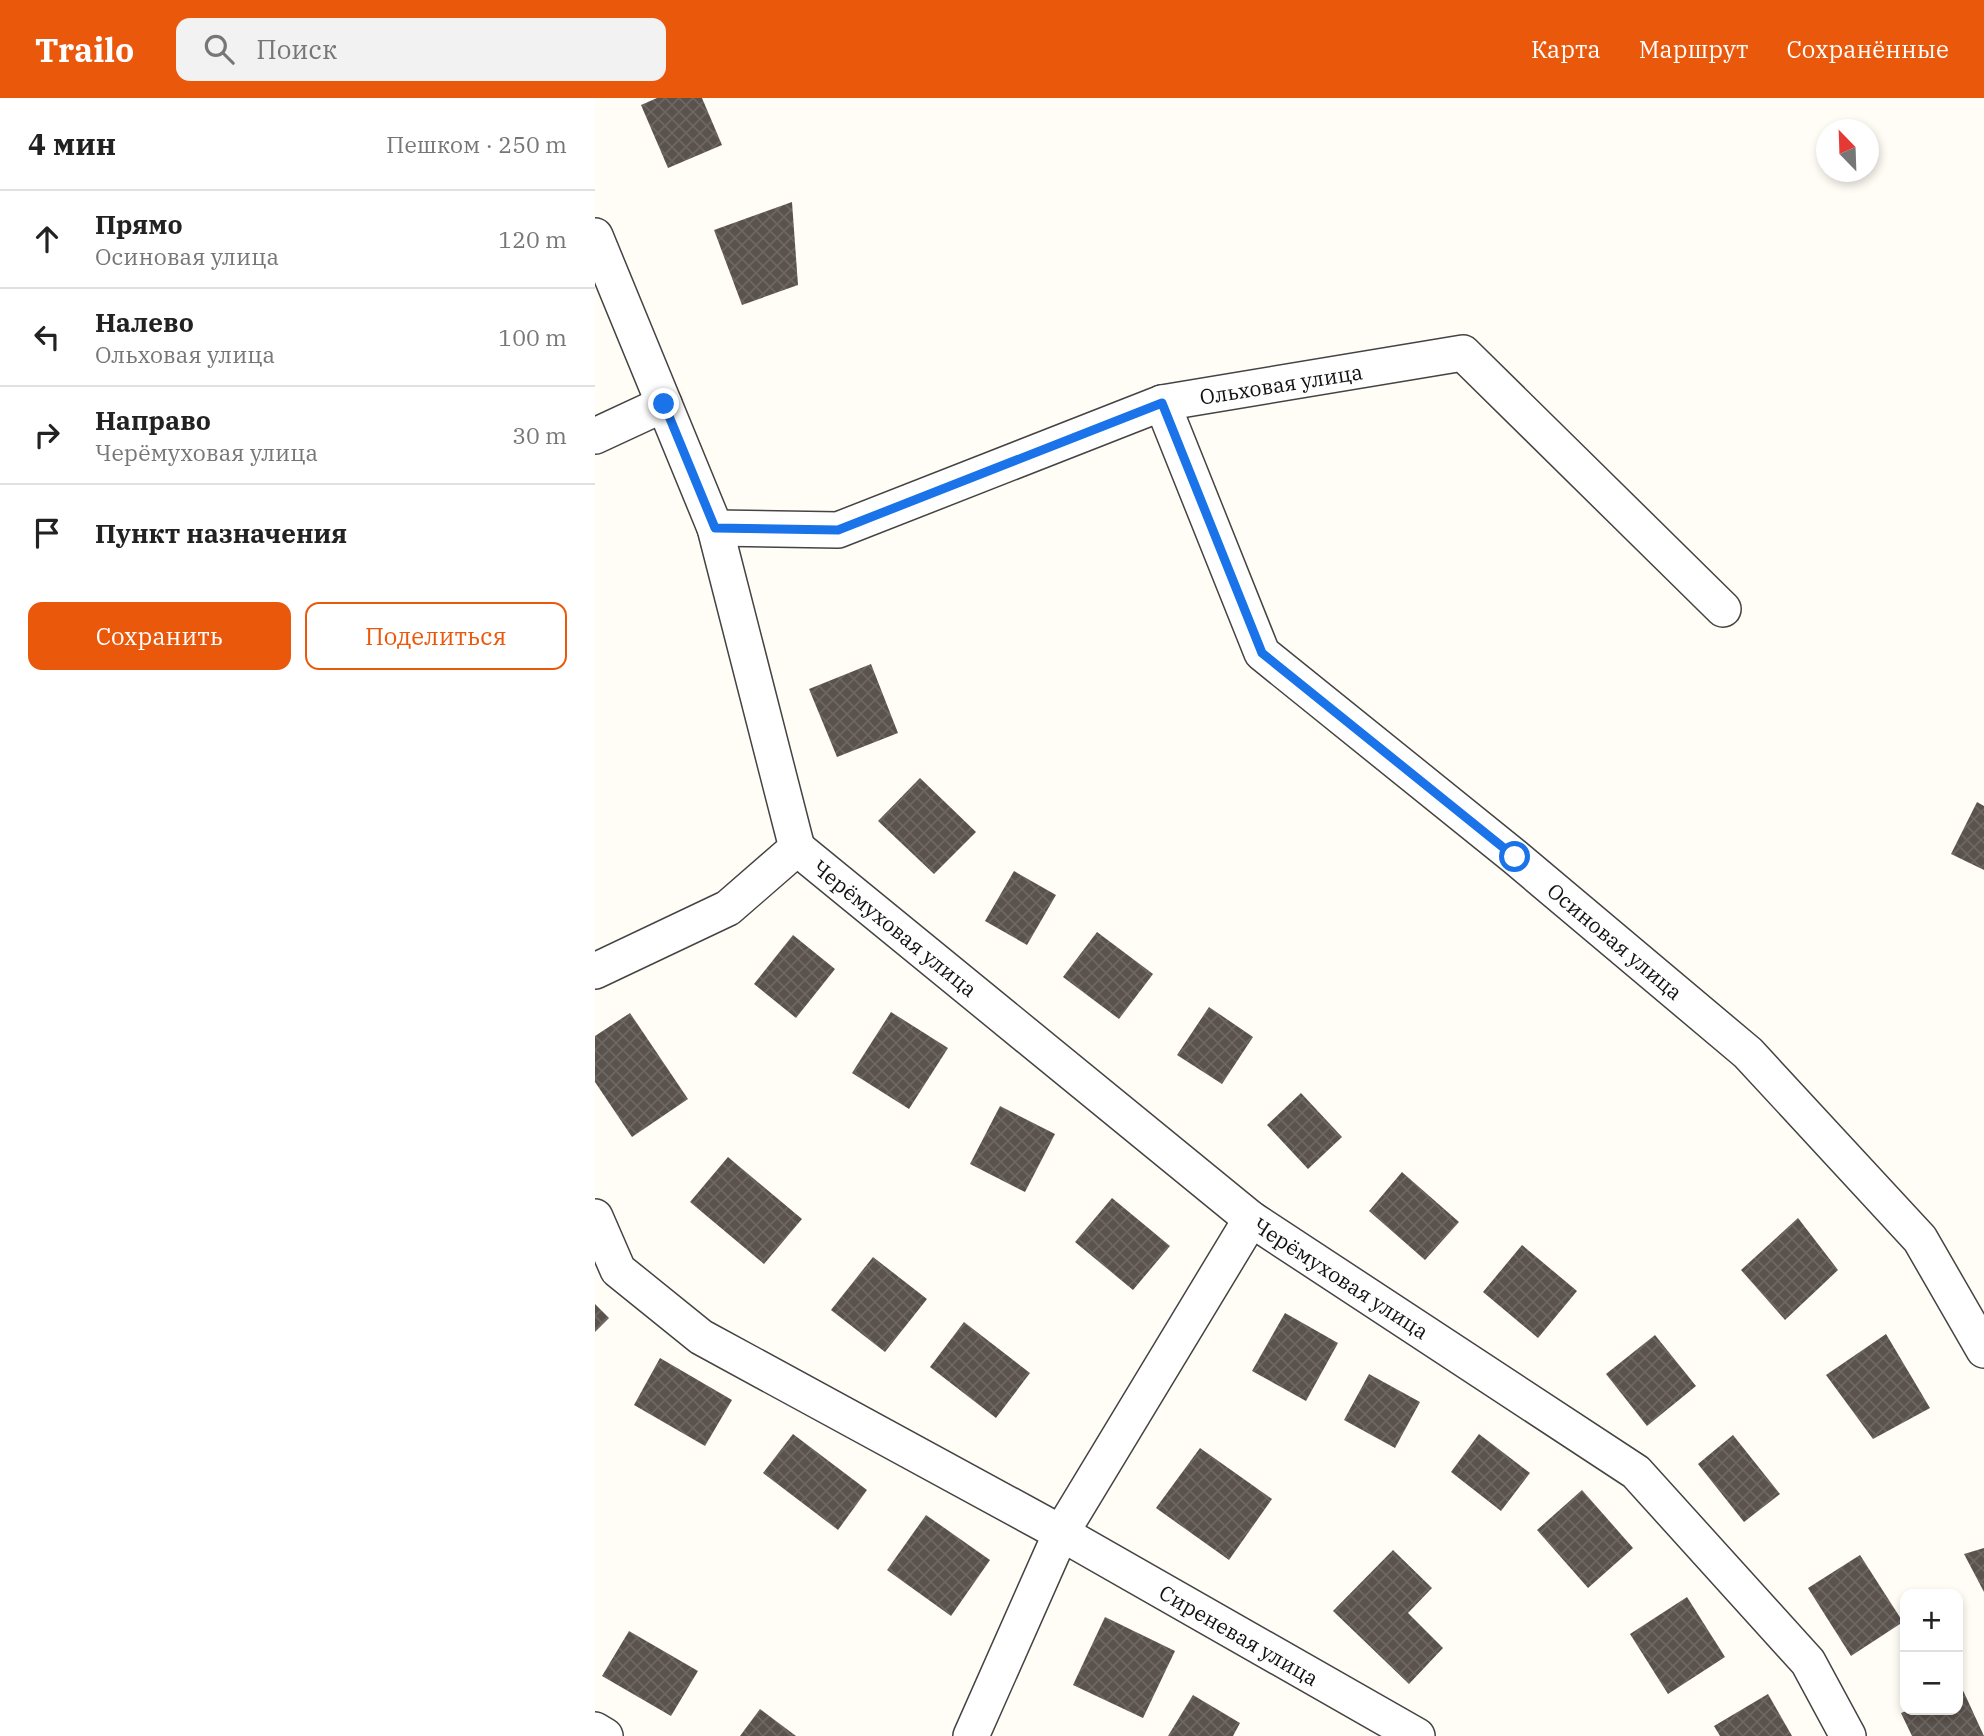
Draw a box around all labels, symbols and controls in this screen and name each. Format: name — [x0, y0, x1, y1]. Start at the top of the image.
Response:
search box — [176, 18, 666, 81]
text: Trailo — [35, 28, 134, 71]
icon: search — [200, 30, 238, 68]
text: Поиск — [256, 32, 337, 66]
text: Карта — [1531, 33, 1601, 65]
text: Маршрут — [1639, 33, 1748, 65]
text: Сохранённые — [1786, 33, 1949, 65]
north arrow — [1816, 119, 1879, 182]
text: 4 мин — [28, 124, 116, 163]
text: Пешком · 250 m — [386, 129, 567, 159]
text: Прямо — [95, 207, 183, 241]
icon: ahead — [28, 220, 66, 258]
text: 120 m — [498, 224, 567, 254]
text: Осиновая улица — [95, 241, 279, 271]
text: Налево — [95, 305, 194, 339]
icon: left — [28, 318, 66, 356]
text: 100 m — [498, 322, 567, 352]
text: Ольховая улица — [95, 339, 275, 369]
street label: Ольховая улица — [1198, 357, 1364, 411]
route end — [648, 388, 679, 419]
text: Направо — [95, 403, 211, 437]
icon: right — [28, 416, 66, 454]
text: 30 m — [512, 420, 567, 450]
text: Черёмуховая улица — [95, 437, 318, 467]
icon: arrive — [28, 514, 66, 552]
text: Пункт назначения — [95, 516, 347, 550]
button: Сохранить — [28, 602, 291, 670]
button: Поделиться — [305, 602, 567, 670]
route start — [1499, 841, 1530, 872]
street label: Черёмуховая улица — [807, 853, 983, 1003]
street label: Осиновая улица — [1542, 876, 1688, 1006]
street label: Черёмуховая улица — [1248, 1211, 1434, 1345]
street label: Сиреневая улица — [1154, 1578, 1324, 1692]
map controls — [1900, 1589, 1963, 1715]
button: + — [1900, 1589, 1963, 1652]
button: − — [1900, 1652, 1963, 1715]

